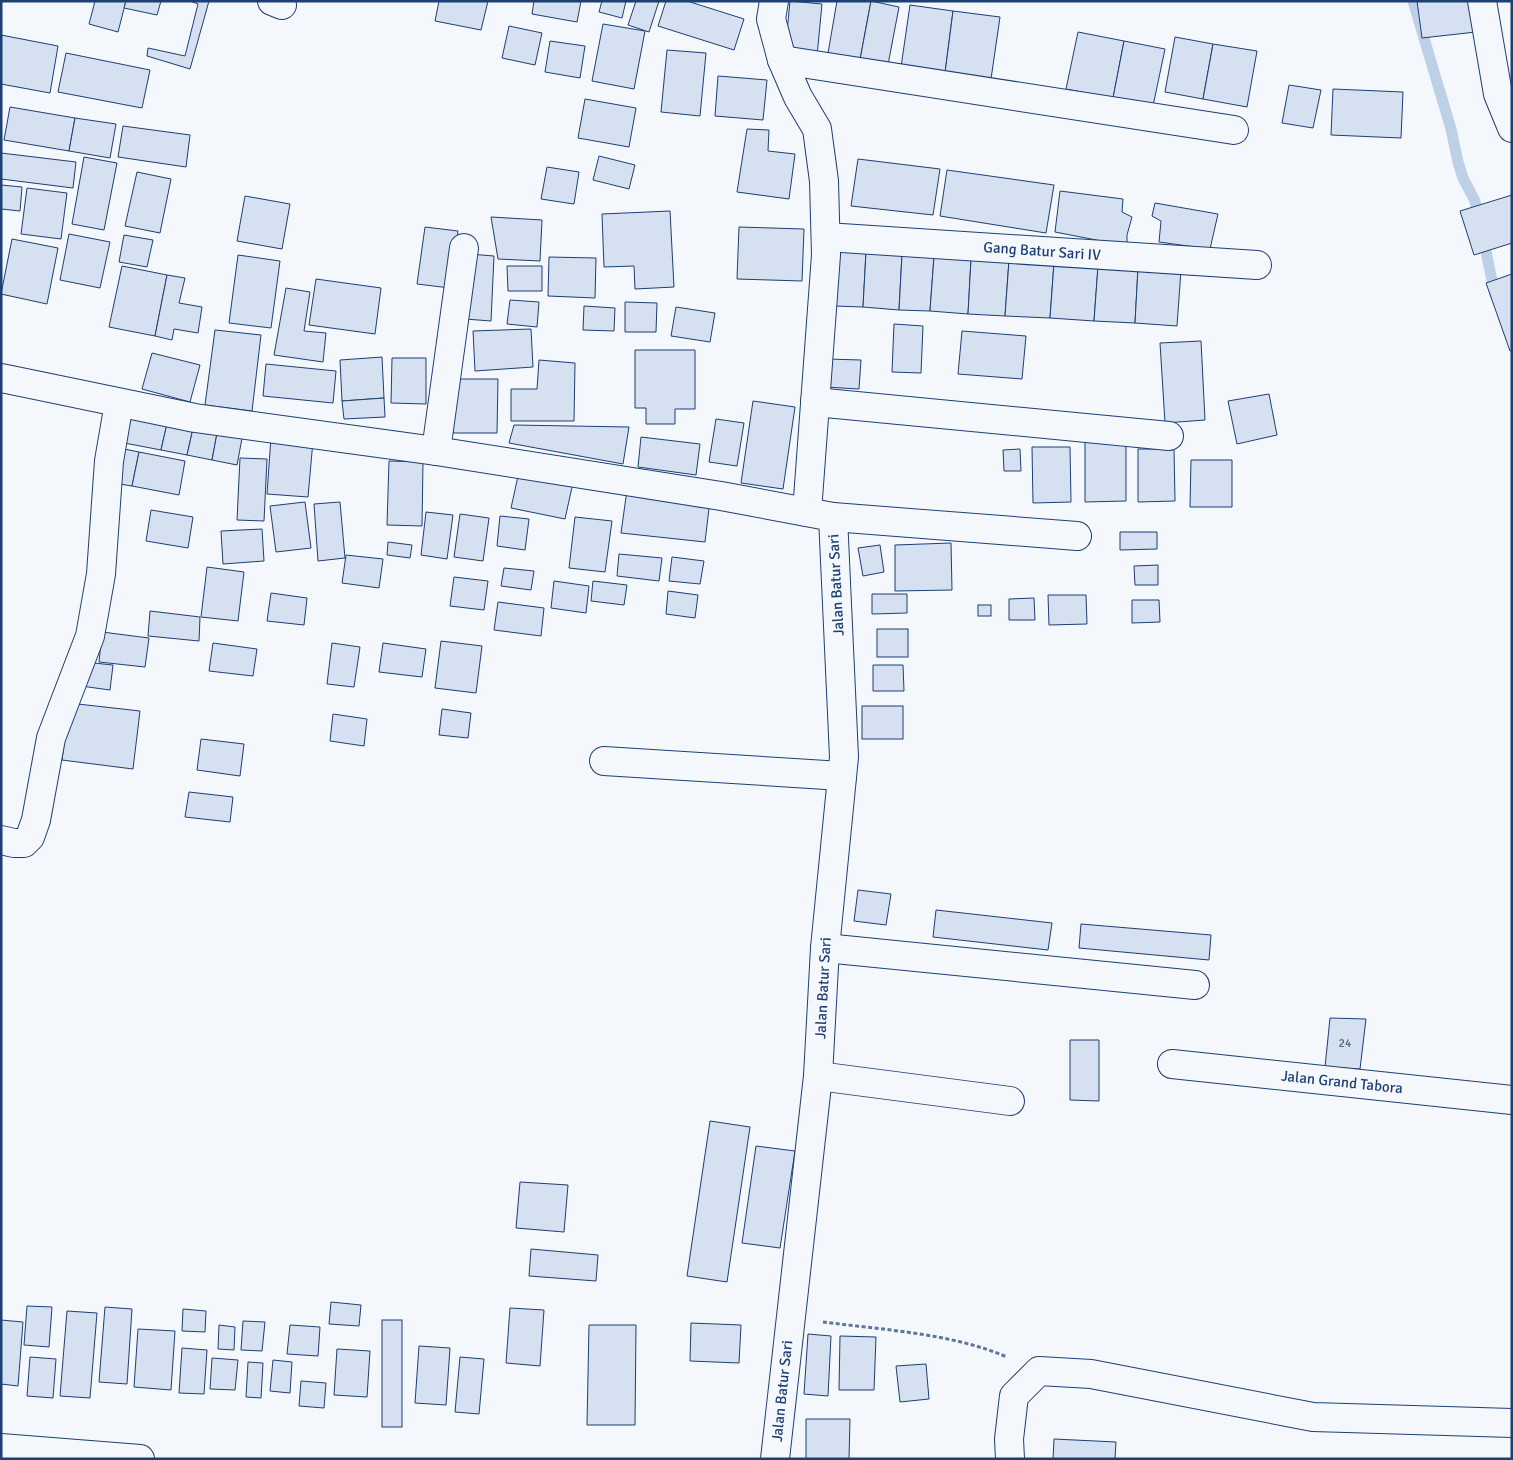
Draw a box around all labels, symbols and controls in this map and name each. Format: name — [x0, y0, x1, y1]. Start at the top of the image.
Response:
street label: Gang Batur Sari IV — [983, 238, 1102, 264]
street label: Jalan Batur Sari — [824, 534, 848, 636]
street label: Jalan Batur Sari — [811, 937, 835, 1039]
house number: 24 — [1339, 1036, 1352, 1051]
street label: Jalan Grand Tabora — [1280, 1067, 1404, 1097]
street label: Jalan Batur Sari — [768, 1339, 796, 1443]

